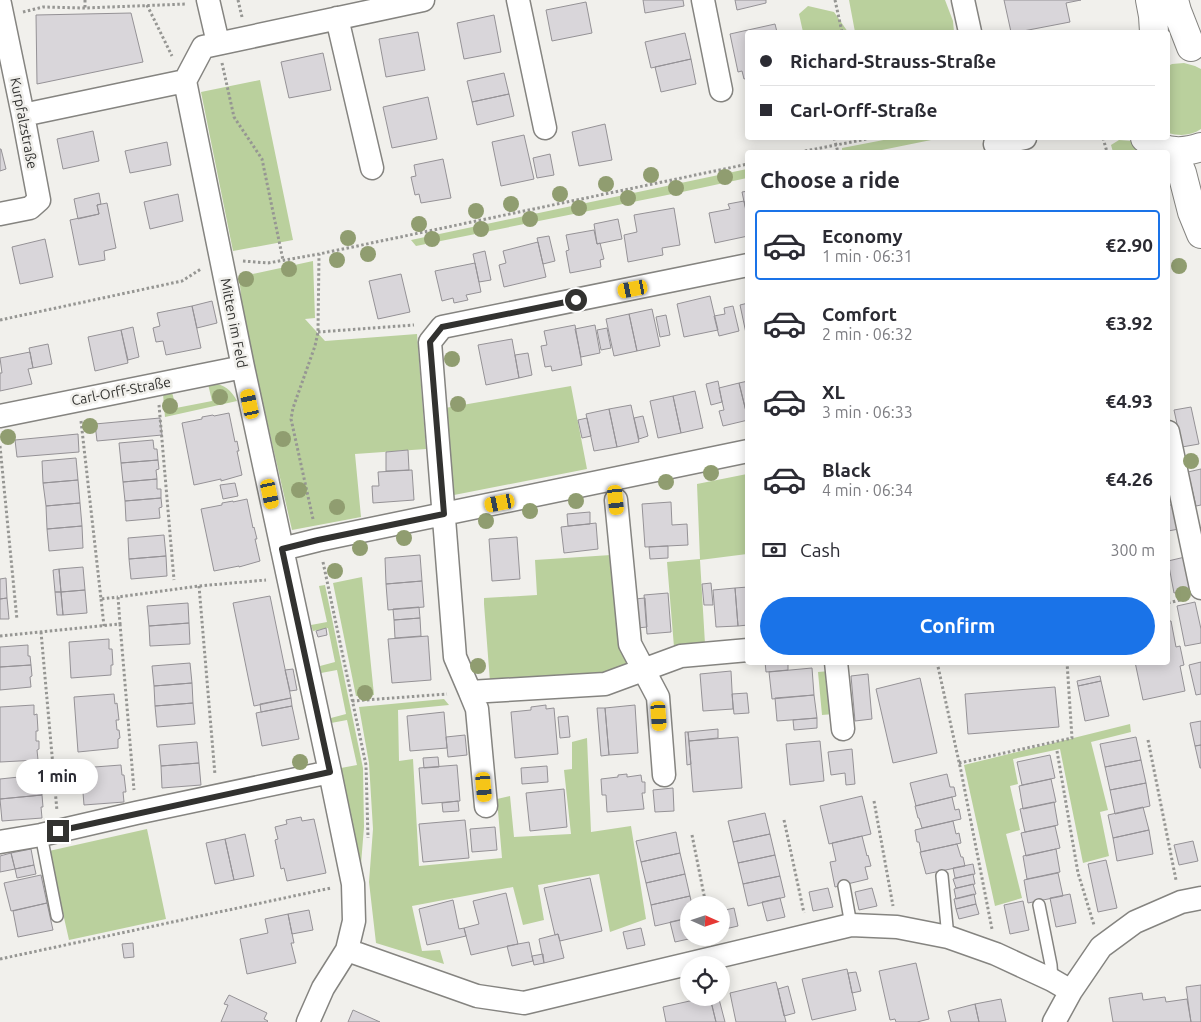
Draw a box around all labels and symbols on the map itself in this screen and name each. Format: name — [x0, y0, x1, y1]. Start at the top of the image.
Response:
street label: Kurpfalzstraße — [7, 76, 41, 170]
street label: Mitten im Feld — [217, 277, 251, 369]
car — [616, 279, 649, 299]
route start — [565, 289, 587, 311]
street label: Carl-Orff-Straße — [70, 374, 172, 408]
car — [239, 388, 260, 420]
car — [259, 478, 280, 510]
car — [606, 484, 625, 516]
car — [483, 493, 516, 513]
car — [650, 701, 667, 731]
callout: 1 min — [17, 758, 99, 794]
car — [475, 771, 492, 803]
route end — [47, 820, 69, 842]
north arrow — [680, 896, 730, 946]

